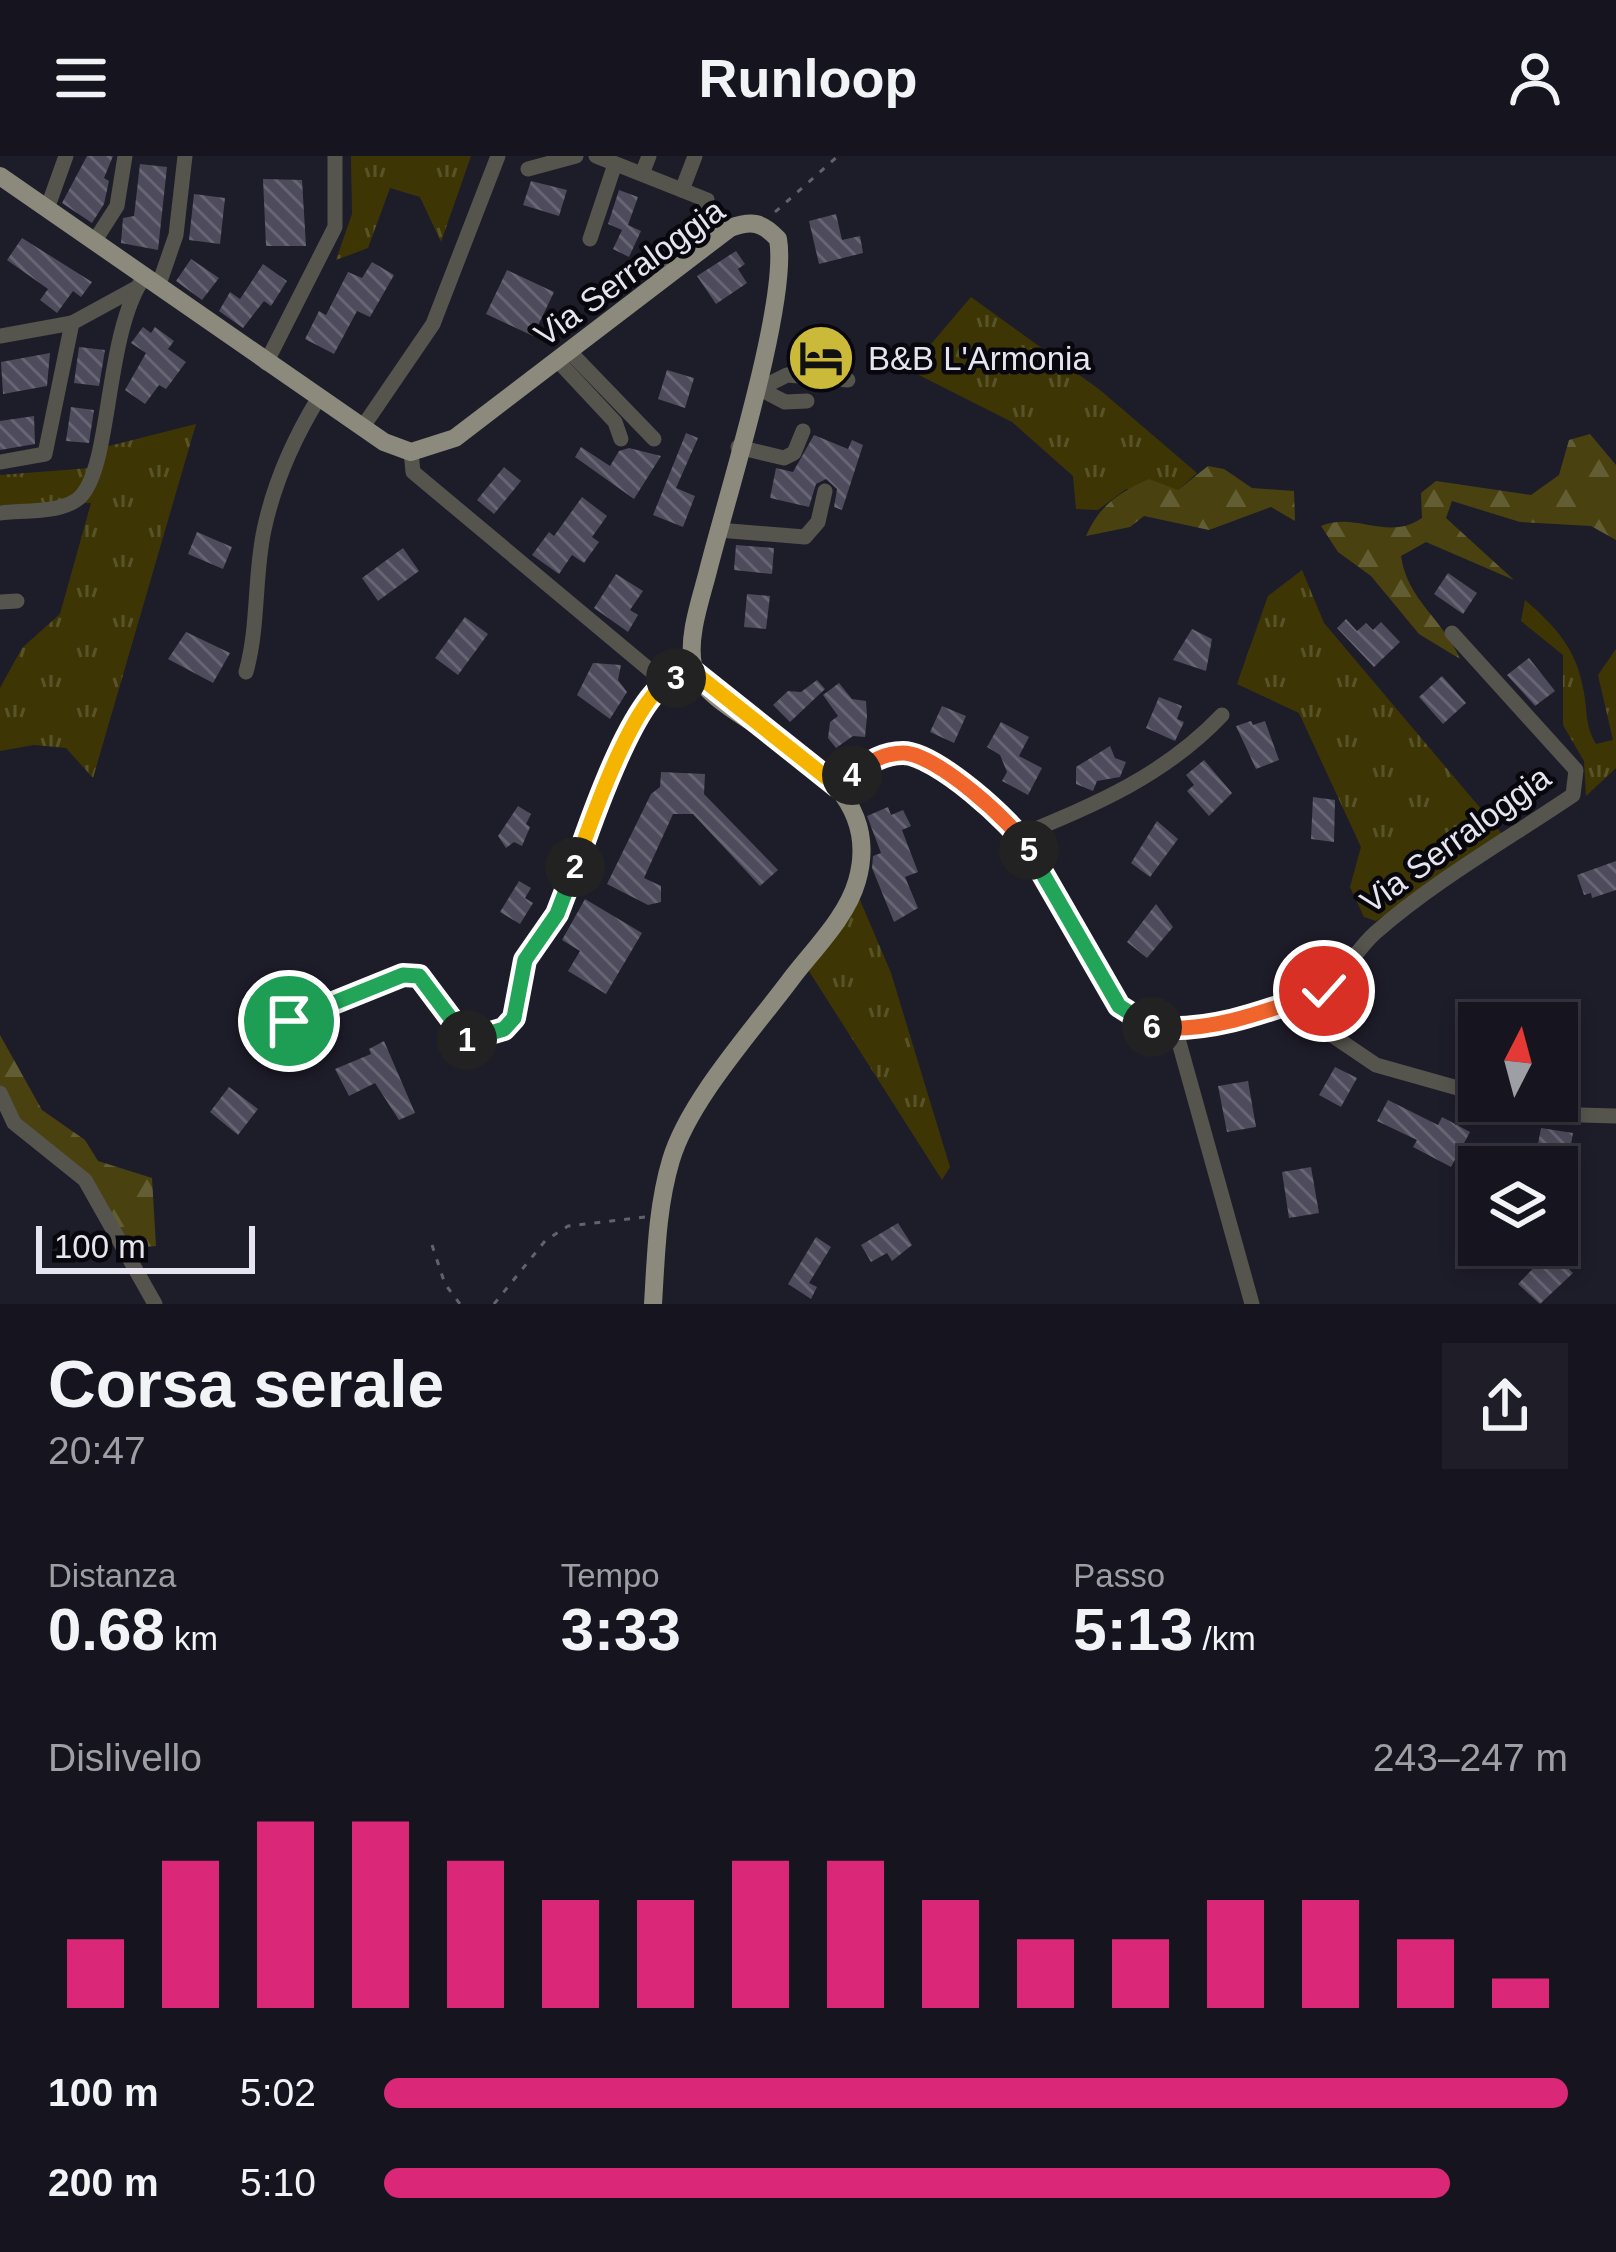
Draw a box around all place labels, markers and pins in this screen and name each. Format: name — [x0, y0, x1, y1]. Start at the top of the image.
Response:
hotel icon: B&B L'Armonia — [786, 323, 856, 393]
place label: B&B L'Armonia — [868, 340, 1091, 377]
pin: 3 — [646, 648, 706, 708]
pin: 4 — [822, 745, 882, 805]
pin: 5 — [999, 820, 1059, 880]
pin: 2 — [545, 837, 605, 897]
pin — [1273, 940, 1375, 1042]
pin — [238, 970, 340, 1072]
pin: 6 — [1122, 997, 1182, 1057]
pin: 1 — [437, 1010, 497, 1070]

